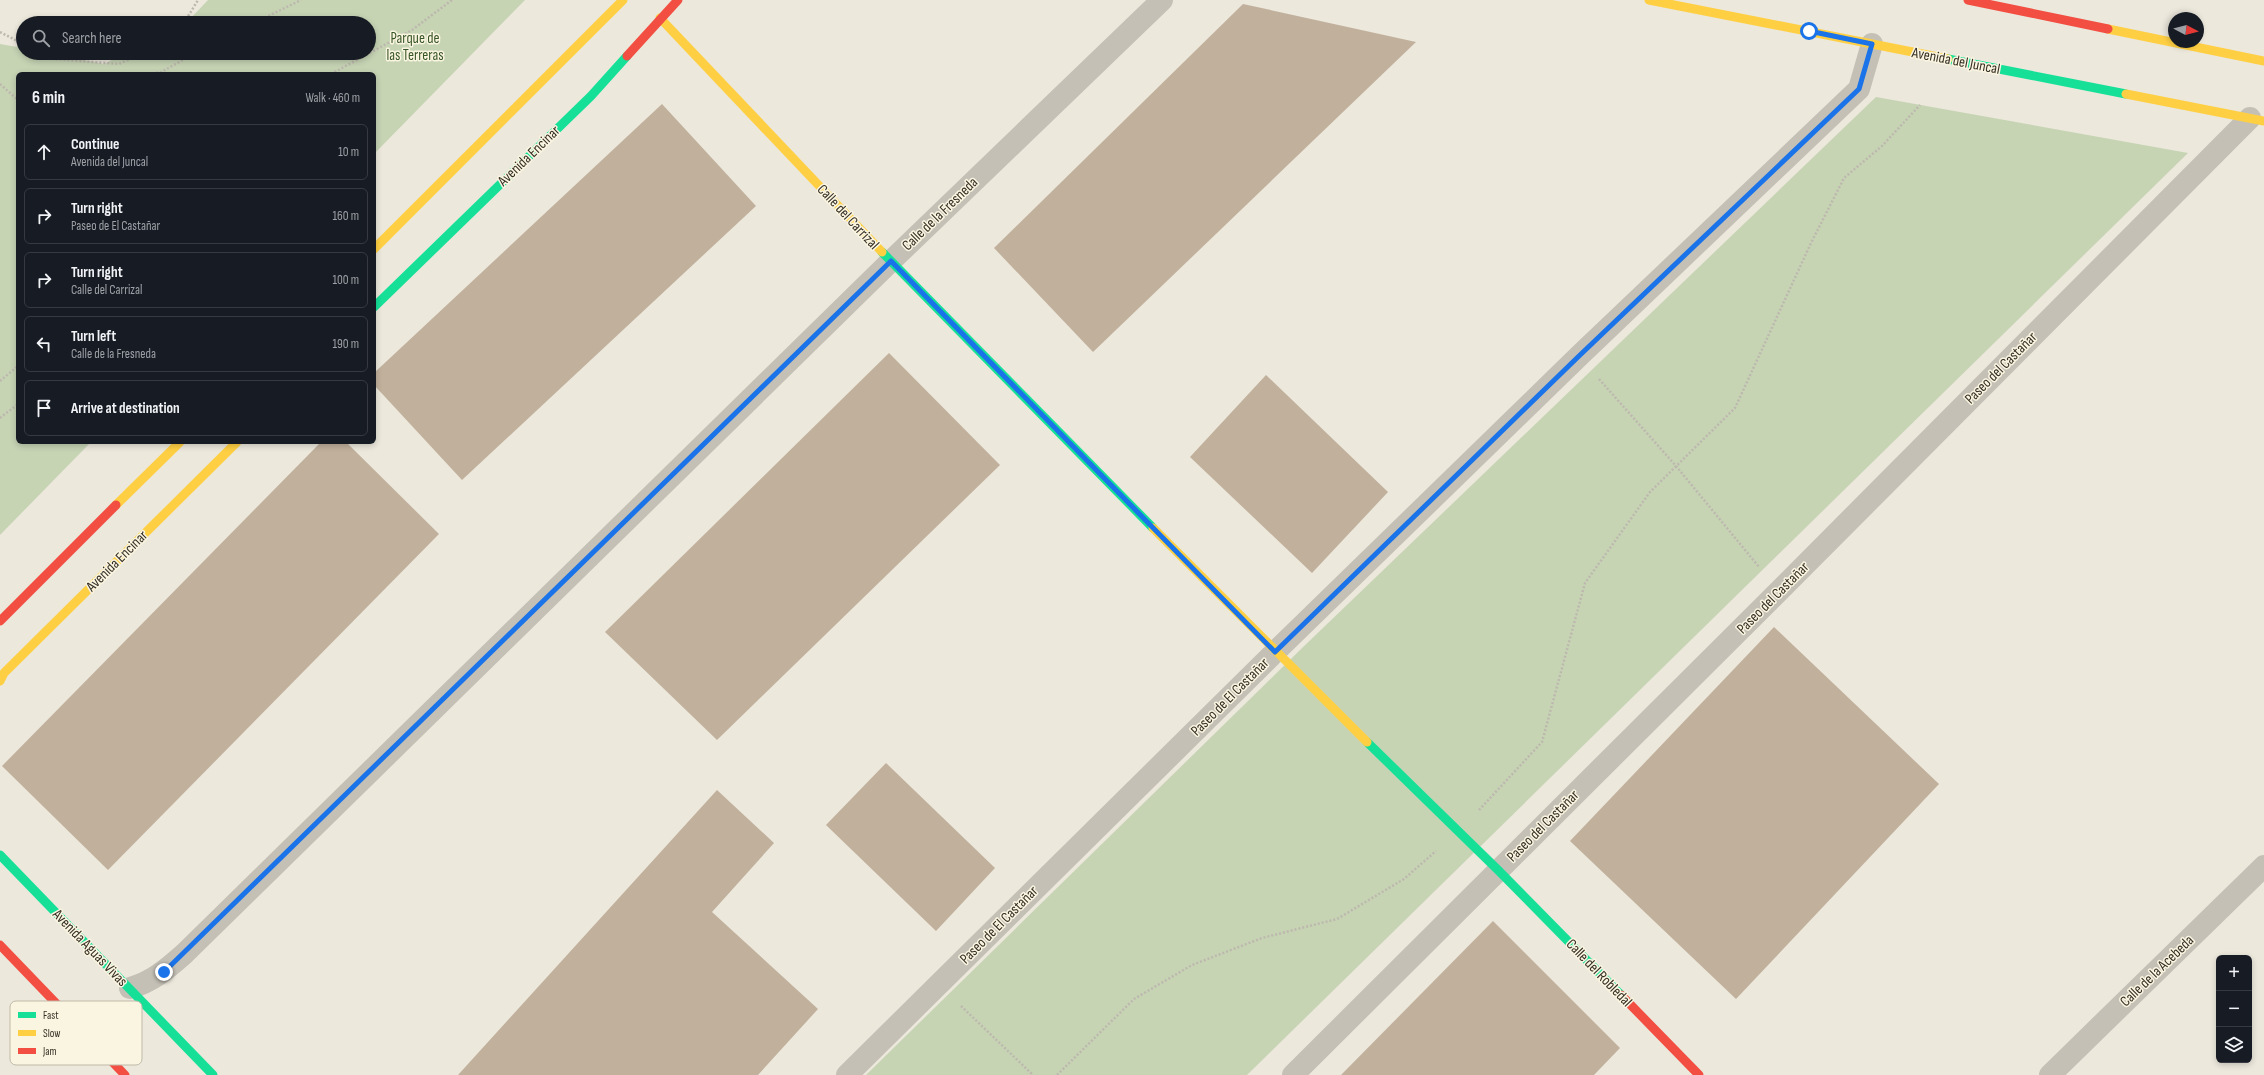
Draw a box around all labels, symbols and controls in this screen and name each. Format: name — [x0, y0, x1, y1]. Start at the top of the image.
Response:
north arrow — [2168, 12, 2204, 48]
search box — [16, 16, 376, 60]
route start — [1800, 22, 1818, 40]
icon: search — [30, 27, 52, 49]
text: Search here — [62, 29, 122, 48]
park label: Parque de las Terreras — [386, 29, 444, 65]
street label: Avenida del Juncal — [1909, 43, 2002, 79]
text: 6 min — [32, 88, 65, 108]
text: Walk · 460 m — [305, 90, 360, 106]
street label: Avenida Encinar — [493, 121, 565, 191]
text: Continue — [71, 135, 120, 154]
icon: ahead — [33, 141, 55, 163]
text: 10 m — [338, 144, 359, 160]
text: Avenida del Juncal — [71, 154, 148, 170]
street label: Calle de la Fresneda — [898, 173, 982, 255]
street label: Calle del Carrizal — [813, 180, 883, 254]
text: Turn right — [71, 199, 123, 218]
icon: right — [33, 205, 55, 227]
text: 160 m — [333, 208, 359, 224]
text: Paseo de El Castañar — [71, 218, 160, 234]
text: Turn right — [71, 263, 123, 282]
icon: right — [33, 269, 55, 291]
text: 100 m — [332, 272, 359, 288]
text: Calle del Carrizal — [71, 282, 142, 298]
text: Turn left — [71, 327, 116, 346]
street label: Paseo del Castañar — [1961, 327, 2042, 408]
icon: left — [33, 333, 55, 355]
text: 190 m — [332, 336, 359, 352]
text: Calle de la Fresneda — [71, 346, 156, 362]
icon: arrive — [33, 397, 55, 419]
text: Arrive at destination — [71, 399, 180, 418]
street label: Avenida Encinar — [81, 526, 152, 597]
street label: Paseo del Castañar — [1733, 557, 1814, 638]
street label: Paseo de El Castañar — [1187, 653, 1274, 740]
street label: Paseo del Castañar — [1503, 785, 1584, 866]
street label: Paseo de El Castañar — [956, 881, 1043, 968]
street label: Avenida Aguas Vivas — [48, 905, 132, 991]
street label: Calle de la Acebeda — [2116, 931, 2198, 1011]
street label: Calle del Robledal — [1562, 935, 1636, 1011]
map controls — [2216, 955, 2252, 1063]
button: + — [2216, 955, 2252, 991]
route end — [155, 963, 173, 981]
button: − — [2216, 991, 2252, 1027]
legend — [10, 1001, 142, 1065]
text: Fast — [43, 1009, 59, 1022]
text: Slow — [43, 1027, 60, 1040]
button: layers — [2216, 1027, 2252, 1063]
text: Jam — [42, 1045, 57, 1058]

